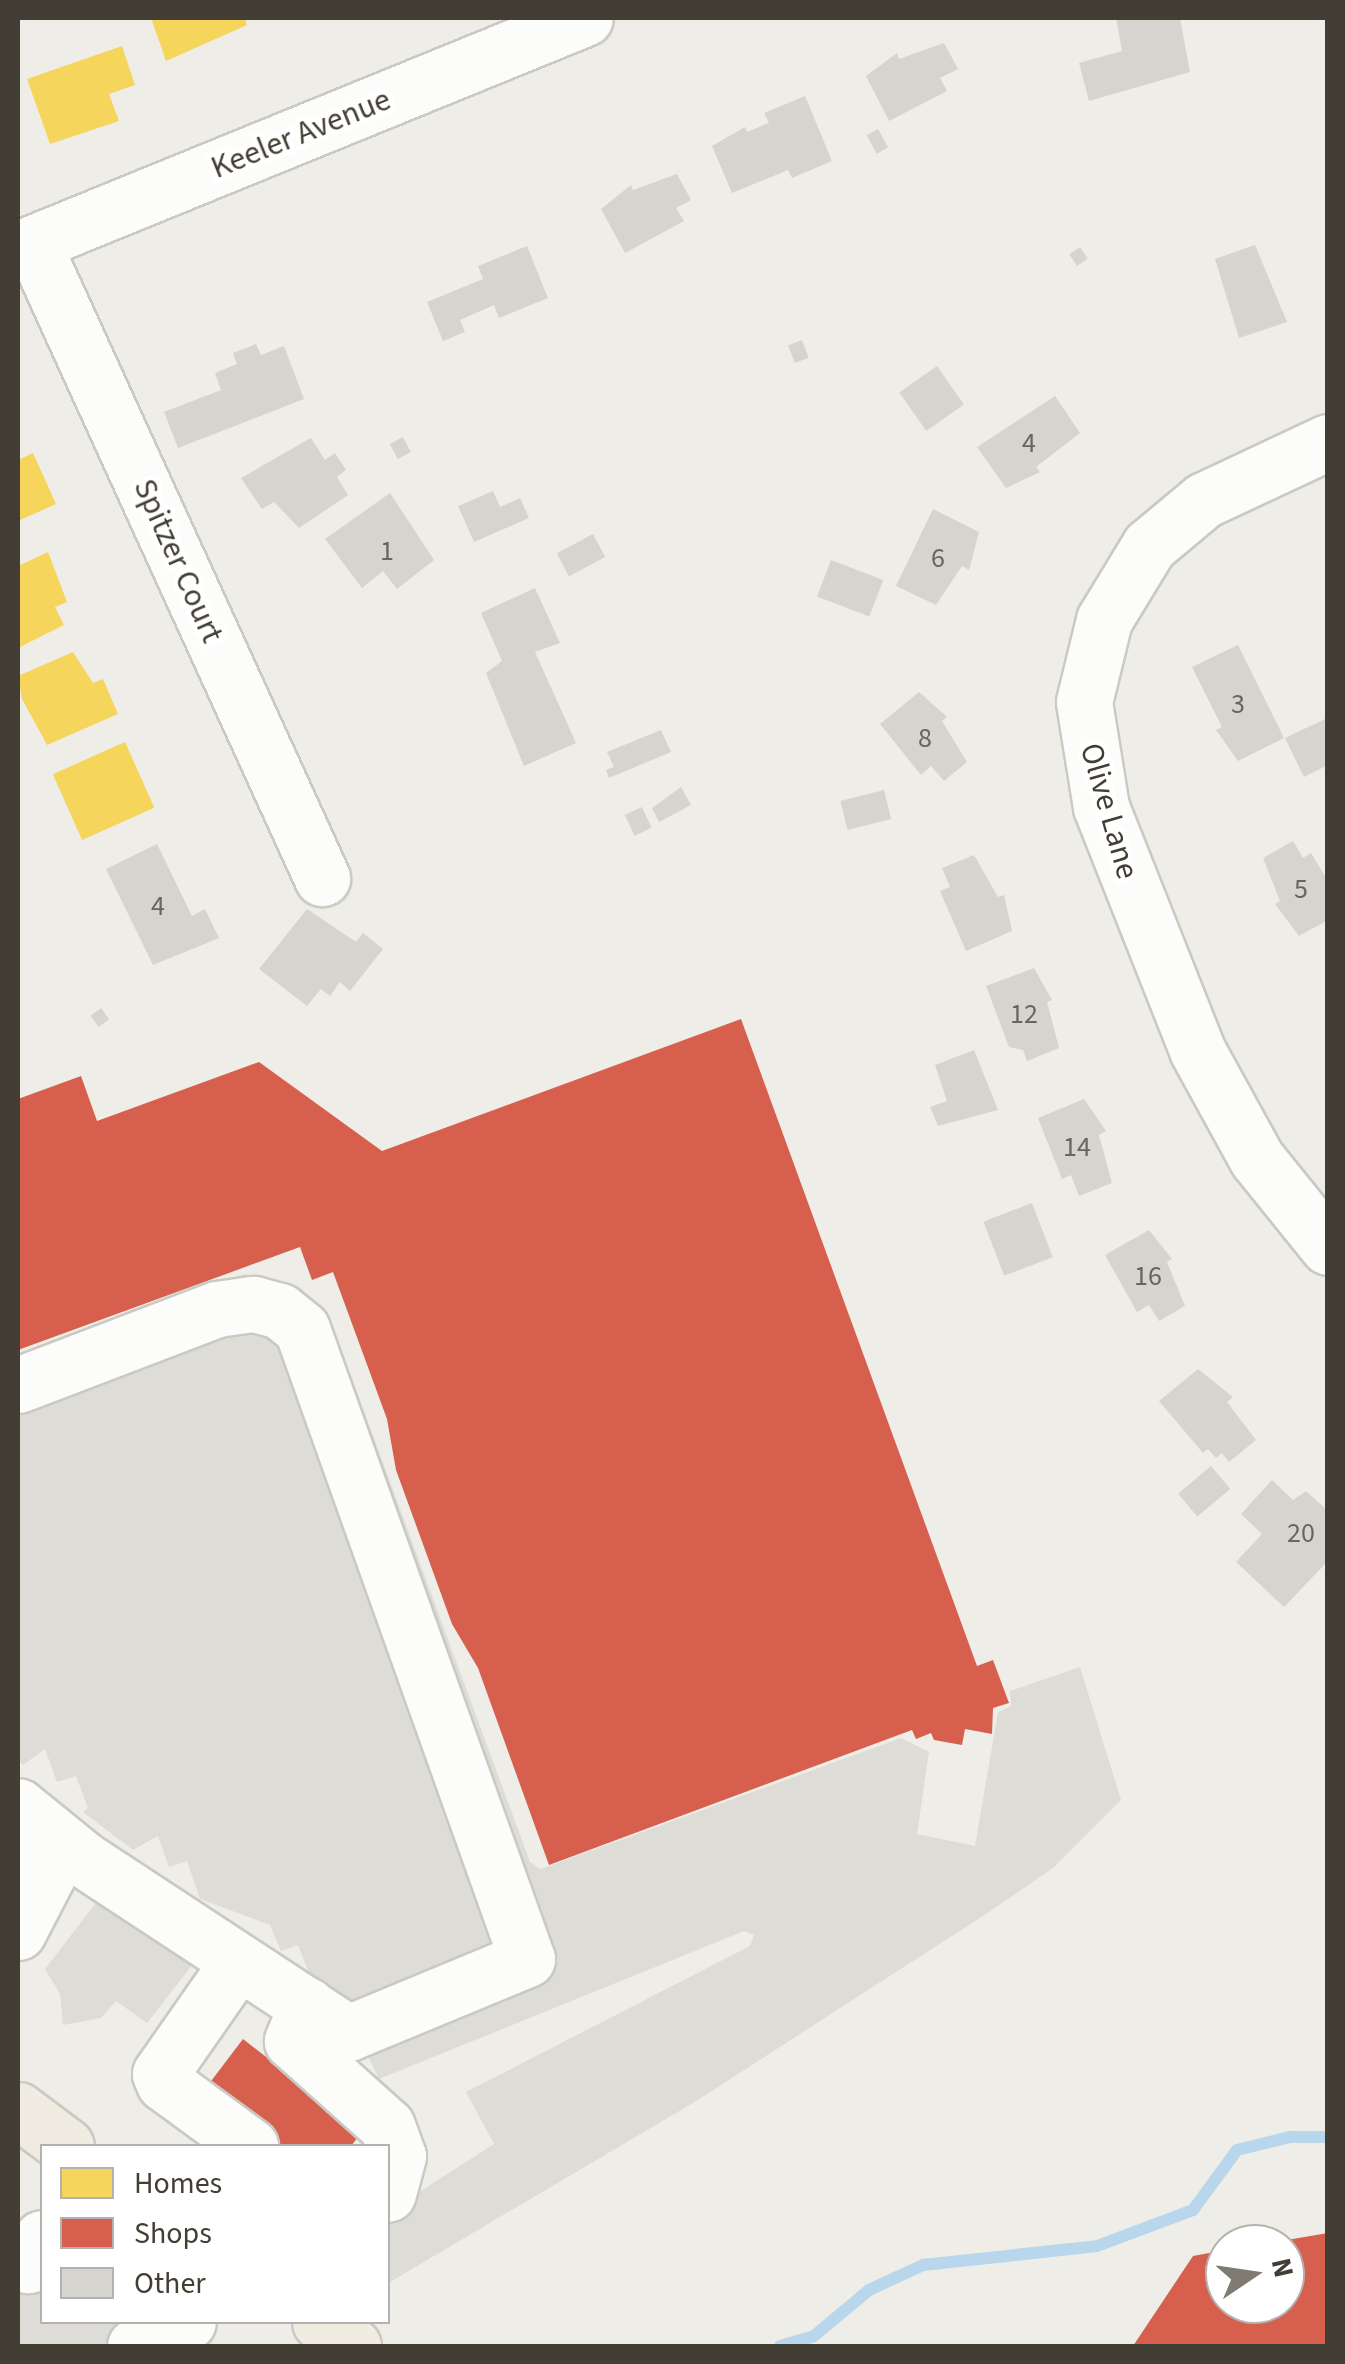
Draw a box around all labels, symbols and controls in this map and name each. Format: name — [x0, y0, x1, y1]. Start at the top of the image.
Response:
street label: Keeler Avenue — [206, 81, 396, 187]
house number: 4 — [1022, 426, 1036, 460]
street label: Spitzer Court — [125, 473, 231, 649]
house number: 1 — [380, 534, 394, 568]
house number: 6 — [931, 541, 945, 575]
house number: 3 — [1231, 687, 1245, 721]
house number: 8 — [918, 721, 932, 755]
street label: Olive Lane — [1071, 739, 1147, 883]
house number: 5 — [1294, 872, 1308, 906]
house number: 4 — [151, 889, 165, 923]
house number: 12 — [1010, 997, 1038, 1031]
house number: 14 — [1063, 1130, 1091, 1164]
house number: 16 — [1134, 1259, 1162, 1293]
house number: 20 — [1287, 1516, 1315, 1550]
legend — [40, 2144, 390, 2324]
text: Homes — [134, 2162, 222, 2205]
text: Shops — [134, 2212, 212, 2255]
north arrow — [1205, 2224, 1305, 2324]
text: N — [1261, 2254, 1304, 2281]
text: Other — [134, 2262, 206, 2305]

